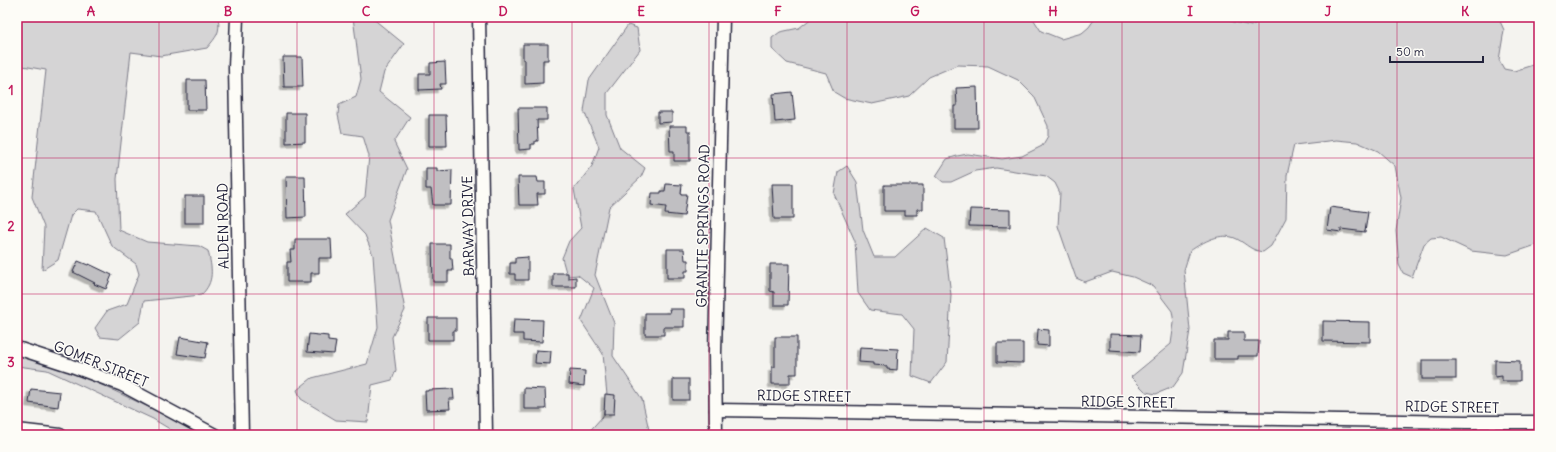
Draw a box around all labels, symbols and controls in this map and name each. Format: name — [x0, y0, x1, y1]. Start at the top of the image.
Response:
text: A — [87, 3, 96, 20]
text: B — [224, 3, 233, 20]
text: C — [362, 3, 371, 20]
text: D — [498, 3, 508, 20]
text: E — [637, 3, 645, 20]
text: F — [774, 3, 782, 20]
text: G — [910, 3, 920, 20]
text: H — [1048, 3, 1058, 20]
text: I — [1187, 3, 1193, 20]
text: J — [1325, 3, 1332, 20]
text: K — [1461, 3, 1470, 20]
scale bar — [1390, 38, 1483, 64]
text: 50 m — [1396, 44, 1425, 59]
text: 1 — [8, 82, 14, 99]
street label: GRANITE SPRINGS ROAD — [693, 144, 713, 308]
street label: BARWAY DRIVE — [458, 175, 478, 277]
street label: ALDEN ROAD — [213, 183, 233, 269]
text: 2 — [7, 218, 15, 235]
street label: GOMER STREET — [51, 337, 151, 391]
text: 3 — [7, 354, 15, 371]
street label: RIDGE STREET — [757, 386, 851, 406]
street label: RIDGE STREET — [1081, 392, 1175, 412]
street label: RIDGE STREET — [1405, 397, 1499, 417]

